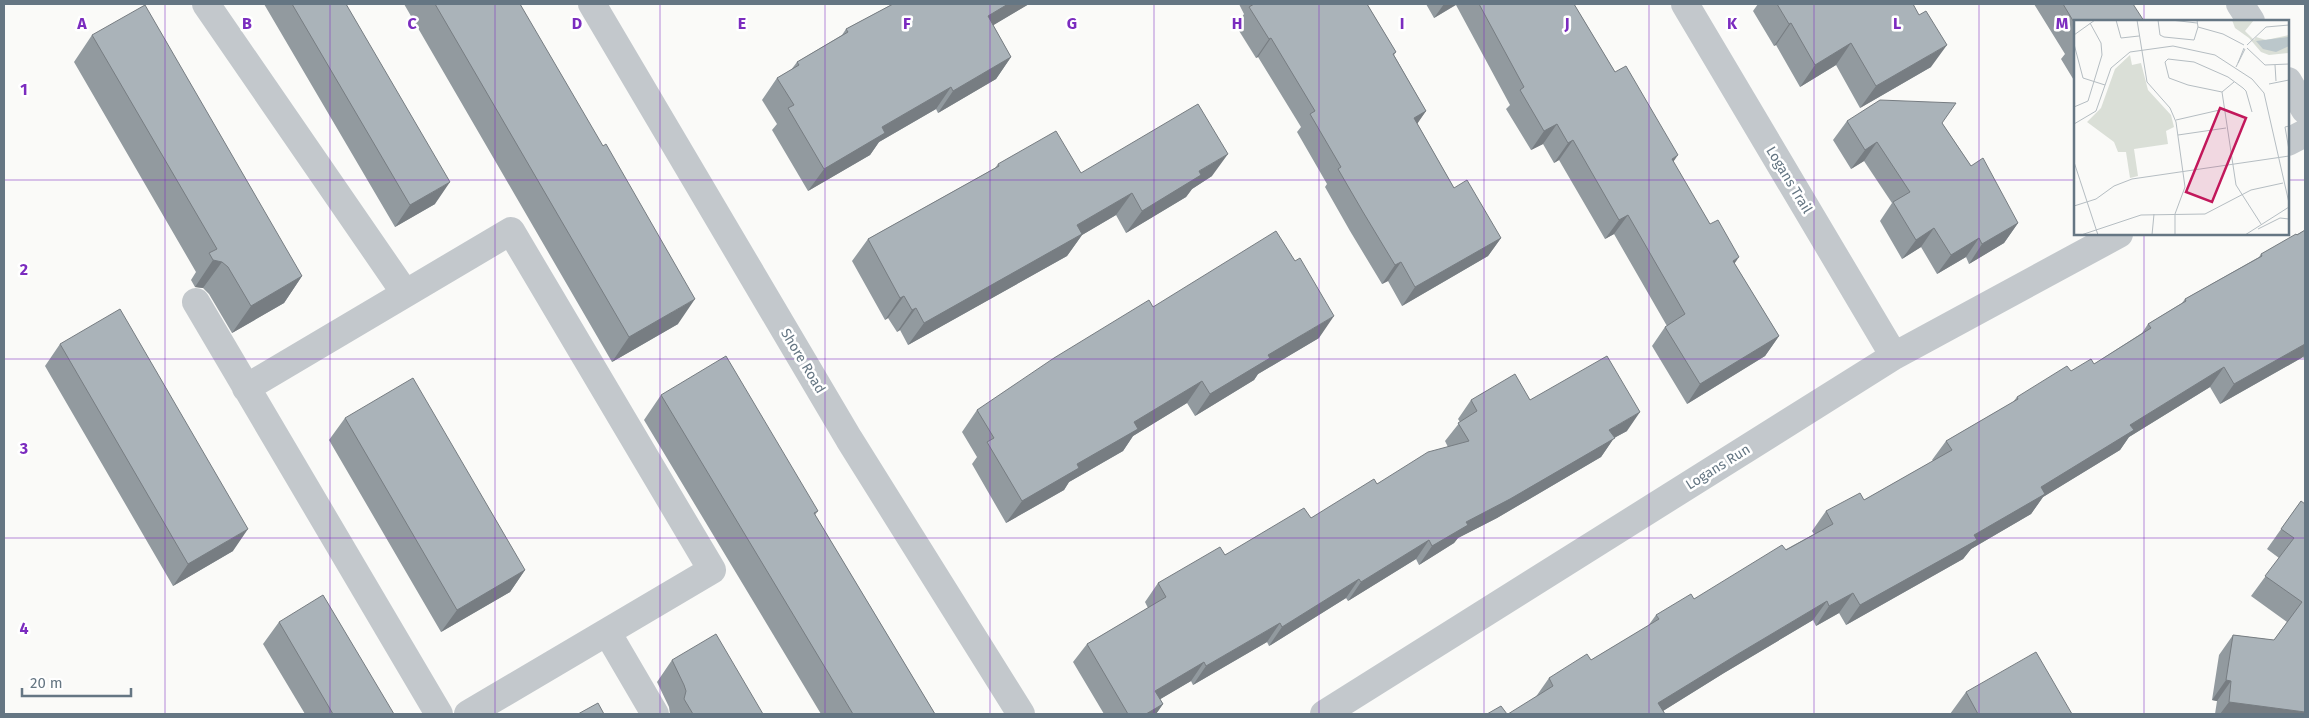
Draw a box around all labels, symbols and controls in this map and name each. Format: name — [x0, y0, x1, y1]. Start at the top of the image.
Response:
text: A — [76, 14, 87, 33]
text: B — [242, 14, 252, 33]
text: C — [407, 14, 417, 33]
text: D — [572, 14, 582, 33]
text: E — [738, 14, 746, 33]
text: F — [903, 14, 911, 33]
text: G — [1067, 14, 1077, 33]
text: H — [1232, 14, 1242, 33]
text: I — [1400, 14, 1404, 33]
text: J — [1563, 14, 1570, 33]
text: K — [1727, 14, 1738, 33]
text: L — [1893, 14, 1901, 33]
text: M — [2056, 14, 2069, 33]
inset map — [2074, 20, 2289, 235]
text: 1 — [20, 80, 28, 99]
street label: Logans Trail — [1762, 143, 1816, 217]
text: 2 — [20, 260, 28, 279]
street label: Shore Road — [777, 325, 829, 397]
text: 3 — [19, 439, 28, 458]
street label: Logans Run — [1683, 441, 1753, 493]
text: 4 — [19, 619, 29, 638]
scale bar — [22, 666, 131, 698]
text: 20 m — [30, 674, 63, 692]

